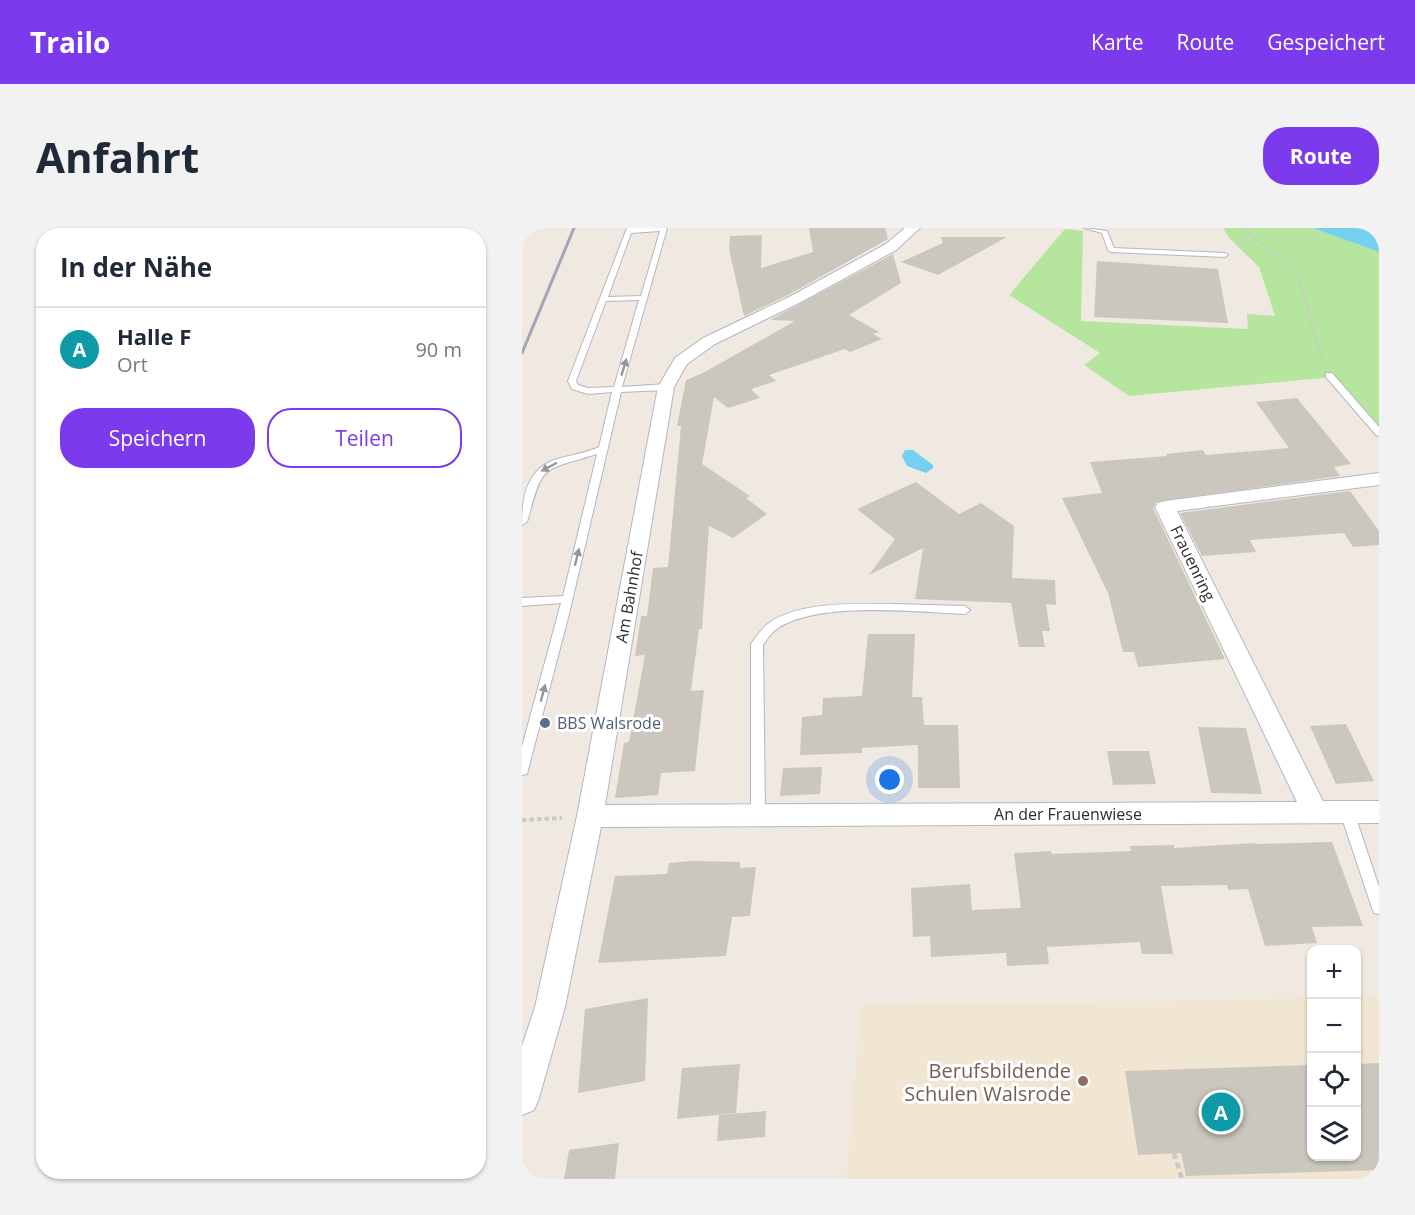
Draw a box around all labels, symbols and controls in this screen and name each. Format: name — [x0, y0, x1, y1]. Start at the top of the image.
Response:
text: Trailo — [30, 23, 110, 61]
text: Karte — [1091, 28, 1143, 56]
text: Route — [1176, 28, 1234, 56]
text: Gespeichert — [1267, 28, 1385, 56]
button: Route — [1263, 127, 1379, 185]
text: Anfahrt — [36, 128, 199, 185]
text: In der Nähe — [60, 249, 212, 285]
text: Halle F — [117, 321, 191, 351]
text: A — [73, 336, 86, 363]
text: 90 m — [415, 336, 462, 363]
text: Ort — [117, 351, 148, 378]
one-way arrow — [620, 358, 629, 376]
button: Speichern — [60, 408, 255, 468]
button: Teilen — [267, 408, 462, 468]
one-way arrow — [541, 463, 558, 472]
street label: Frauenring — [1165, 522, 1221, 605]
one-way arrow — [572, 547, 582, 566]
street label: Am Bahnhof — [610, 548, 648, 645]
one-way arrow — [538, 684, 548, 703]
place label: BBS Walsrode — [557, 712, 661, 734]
marker: BBS Walsrode — [538, 716, 552, 730]
your location — [875, 765, 904, 794]
street label: An der Frauenwiese — [994, 803, 1142, 825]
map controls — [1307, 945, 1361, 1161]
button: + — [1307, 945, 1361, 999]
button: − — [1307, 999, 1361, 1053]
button: locate — [1307, 1053, 1361, 1107]
place label: Berufsbildende Schulen Walsrode — [904, 1057, 1071, 1107]
marker: Berufsbildende Schulen Walsrode — [1076, 1074, 1090, 1088]
pin: A — [1202, 1090, 1240, 1134]
button: layers — [1307, 1107, 1361, 1161]

